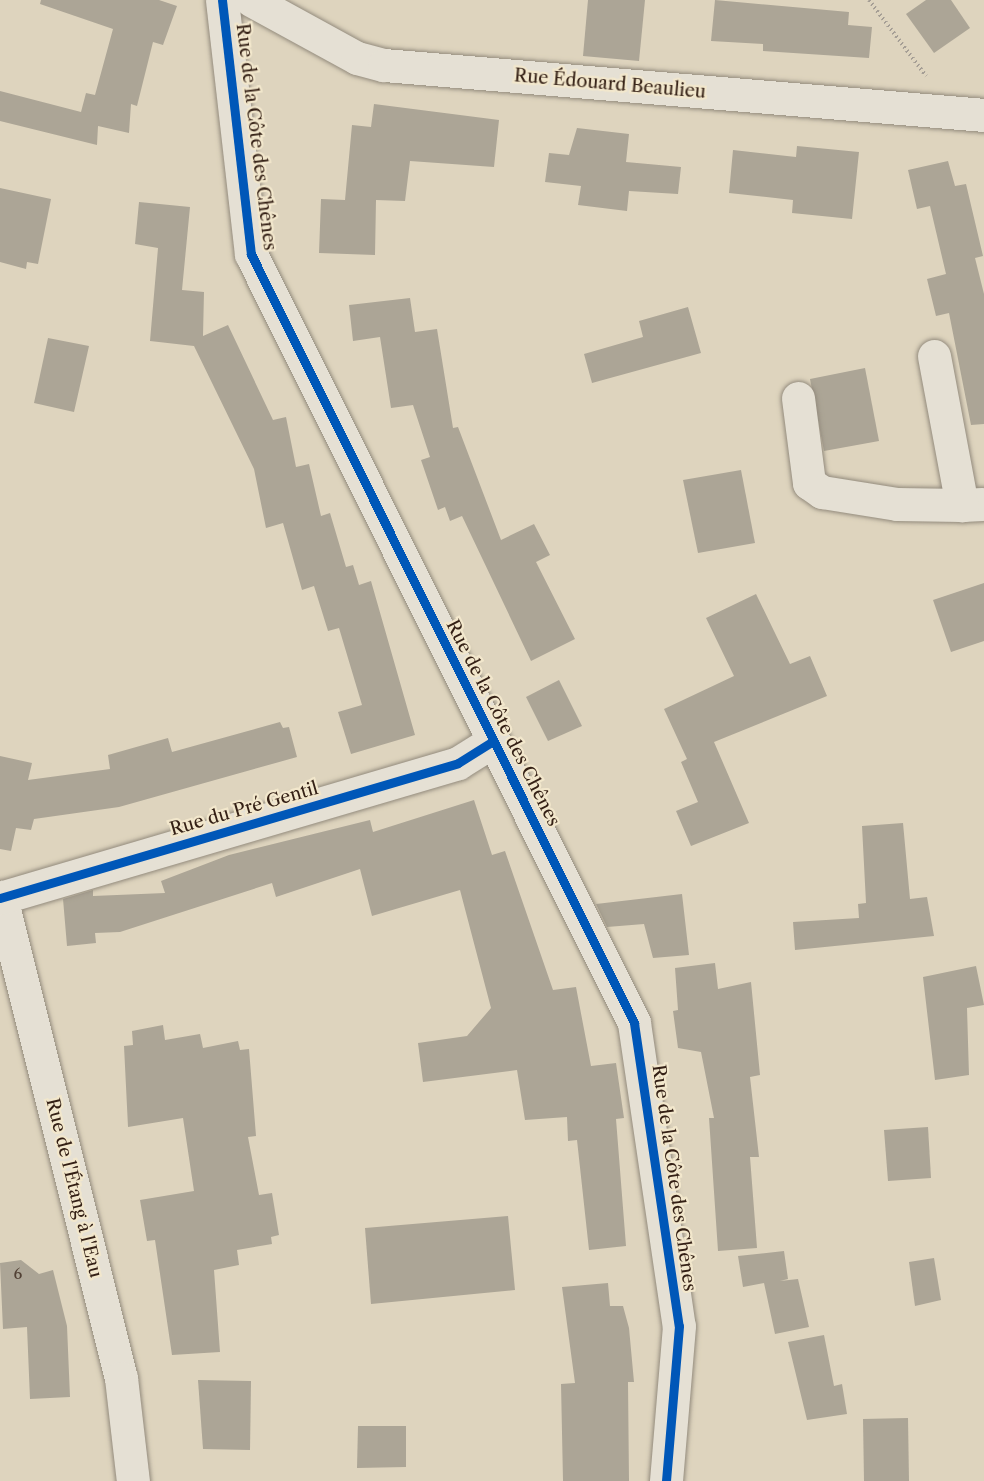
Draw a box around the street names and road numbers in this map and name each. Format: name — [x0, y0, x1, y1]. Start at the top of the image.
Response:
street label: Rue de la Côte des Chênes — [231, 22, 281, 252]
street label: Rue Édouard Beaulieu — [513, 65, 707, 103]
street label: Rue de la Côte des Chênes — [441, 616, 565, 830]
street label: Rue du Pré Gentil — [167, 778, 321, 840]
street label: Rue de la Côte des Chênes — [647, 1063, 701, 1293]
street label: Rue de l'Étang à l'Eau — [41, 1096, 107, 1280]

